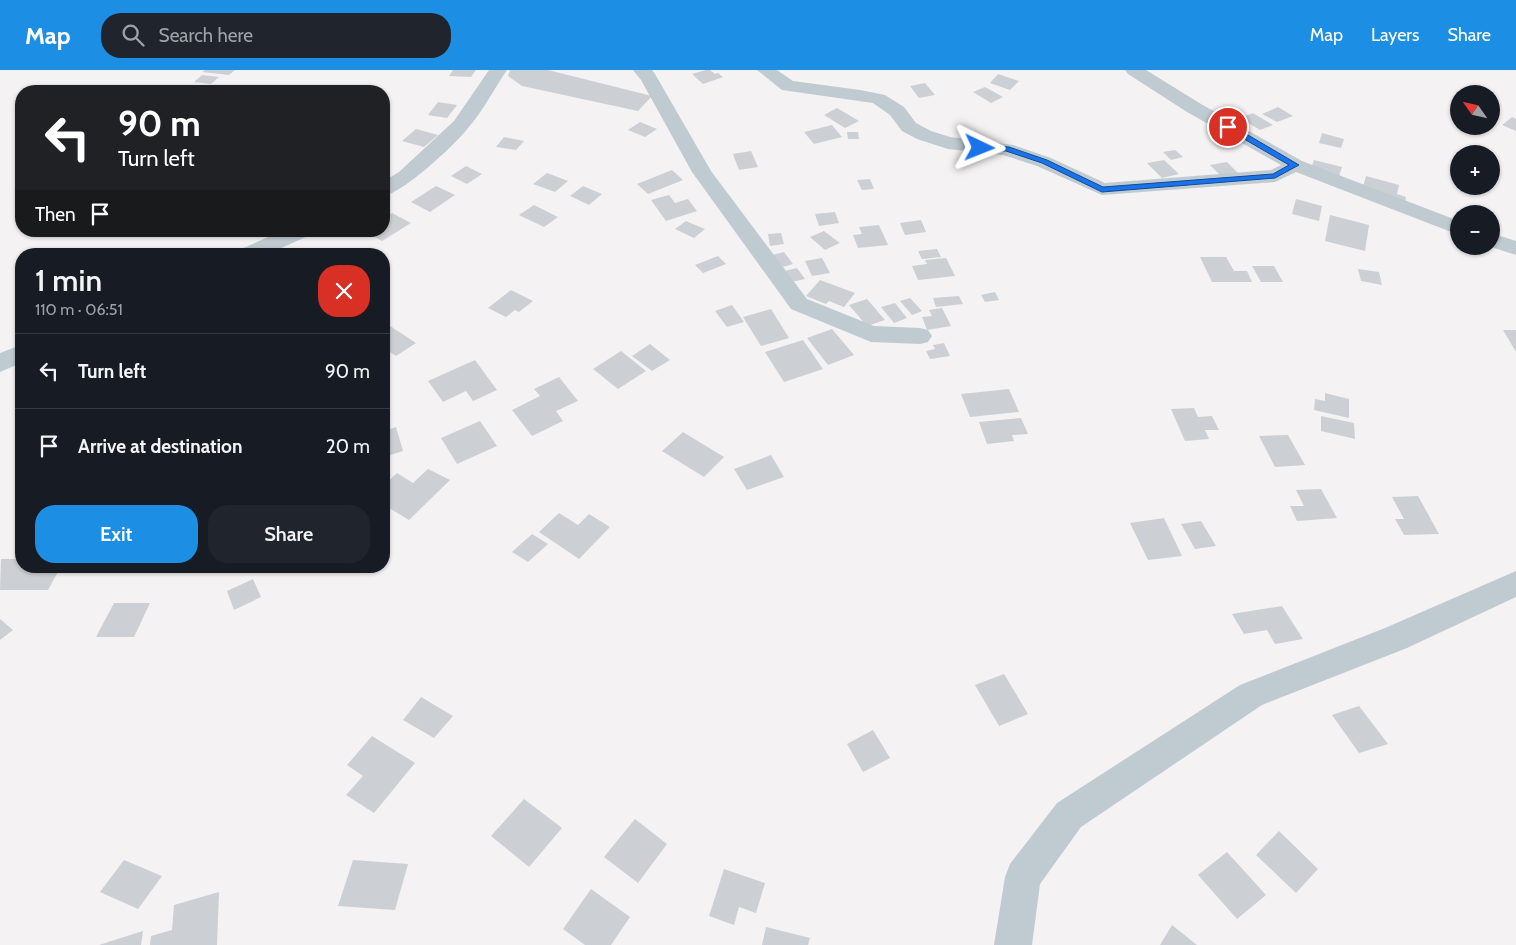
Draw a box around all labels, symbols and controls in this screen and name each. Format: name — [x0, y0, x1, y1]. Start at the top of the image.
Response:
search box — [101, 13, 451, 58]
text: Map — [25, 21, 71, 50]
icon: search — [119, 21, 147, 49]
text: Search here — [159, 24, 253, 47]
text: Map — [1310, 24, 1343, 46]
text: Layers — [1371, 24, 1420, 46]
text: Share — [1448, 24, 1491, 46]
north arrow — [1450, 85, 1500, 135]
map controls — [1450, 85, 1500, 255]
text: 90 m — [118, 102, 201, 145]
icon: left — [35, 105, 100, 170]
pin — [1207, 106, 1249, 148]
icon: arrive — [1214, 113, 1242, 141]
position arrow — [953, 121, 1005, 173]
text: Turn left — [118, 145, 195, 172]
button: + — [1450, 145, 1500, 195]
icon: arrive — [86, 200, 114, 228]
text: Then — [35, 203, 76, 226]
button: − — [1450, 205, 1500, 255]
text: 1 min — [35, 262, 102, 299]
button: close — [318, 265, 370, 317]
text: 110 m · 06:51 — [35, 300, 123, 319]
icon: left — [35, 357, 63, 385]
text: Turn left — [78, 360, 146, 383]
text: 90 m — [325, 360, 370, 383]
icon: arrive — [35, 432, 63, 460]
text: Arrive at destination — [78, 435, 242, 458]
text: 20 m — [326, 435, 370, 458]
button: Exit — [35, 505, 198, 563]
button: Share — [208, 505, 370, 563]

